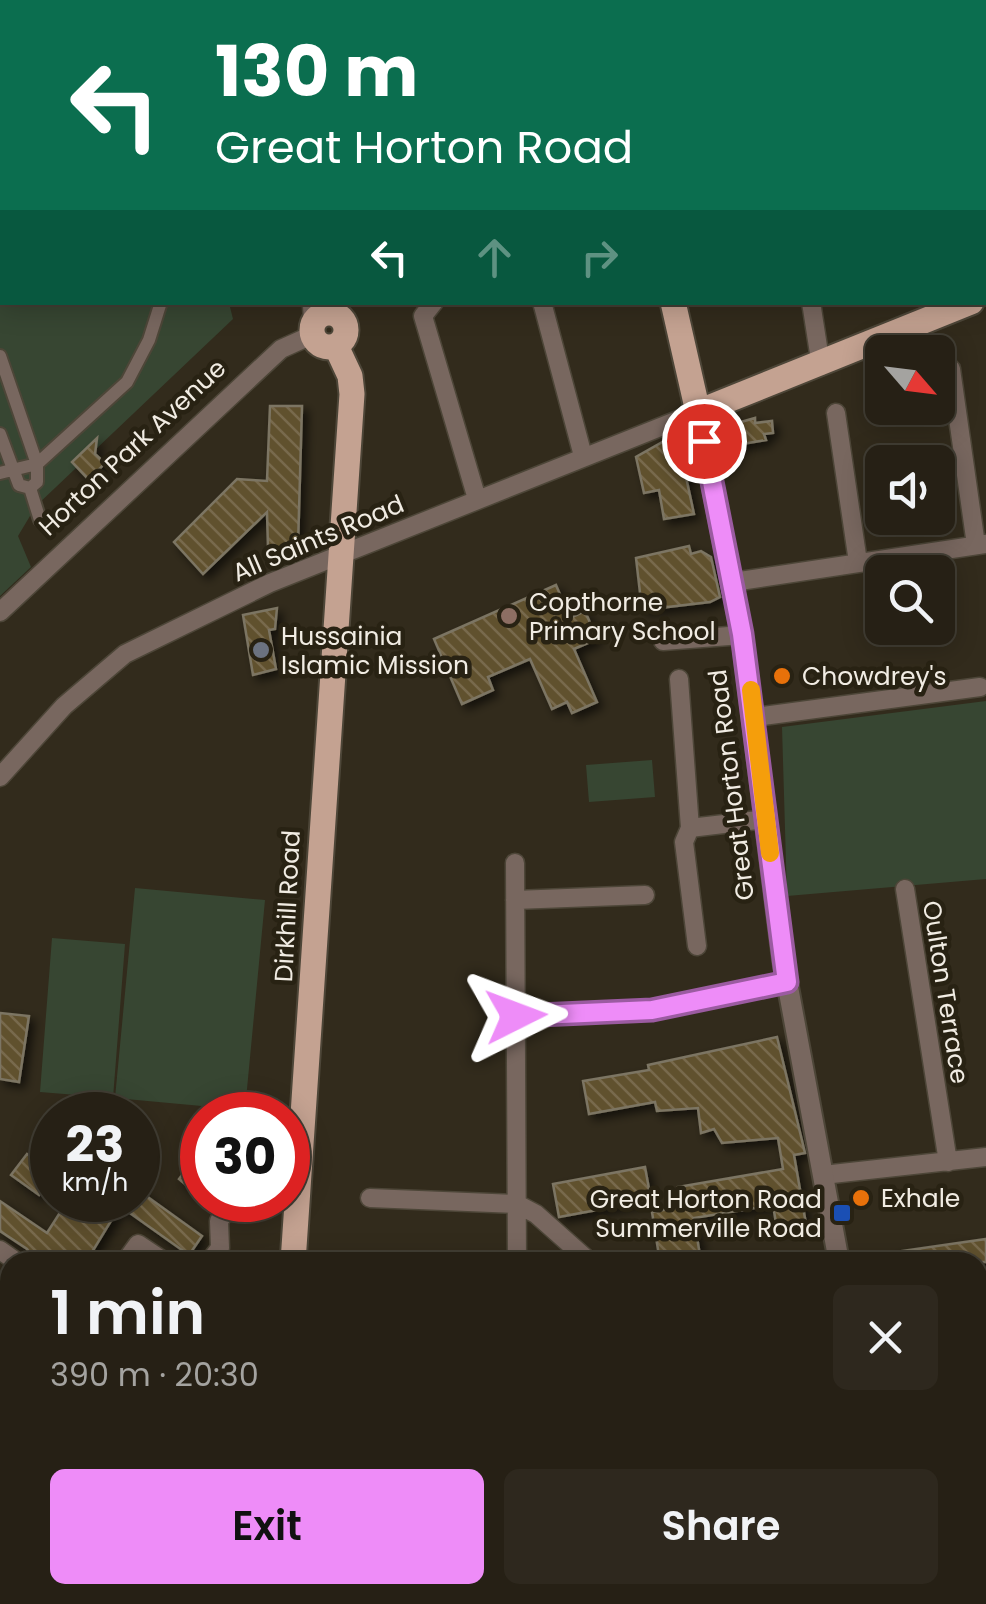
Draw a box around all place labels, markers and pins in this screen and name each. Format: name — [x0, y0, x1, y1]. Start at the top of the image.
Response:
pin — [662, 399, 747, 484]
place label: Copthorne Primary School — [529, 585, 716, 649]
marker: Copthorne Primary School — [498, 605, 520, 627]
place label: Hussainia Islamic Mission — [281, 619, 469, 683]
marker: Hussainia Islamic Mission — [250, 639, 272, 661]
place label: Chowdrey's — [802, 659, 947, 694]
marker: Chowdrey's — [771, 665, 793, 687]
place label: Exhale — [881, 1181, 960, 1216]
place label: Great Horton Road Summerville Road — [590, 1182, 822, 1246]
marker: Exhale — [850, 1187, 872, 1209]
marker: Great Horton Road Summerville Road — [831, 1202, 853, 1224]

